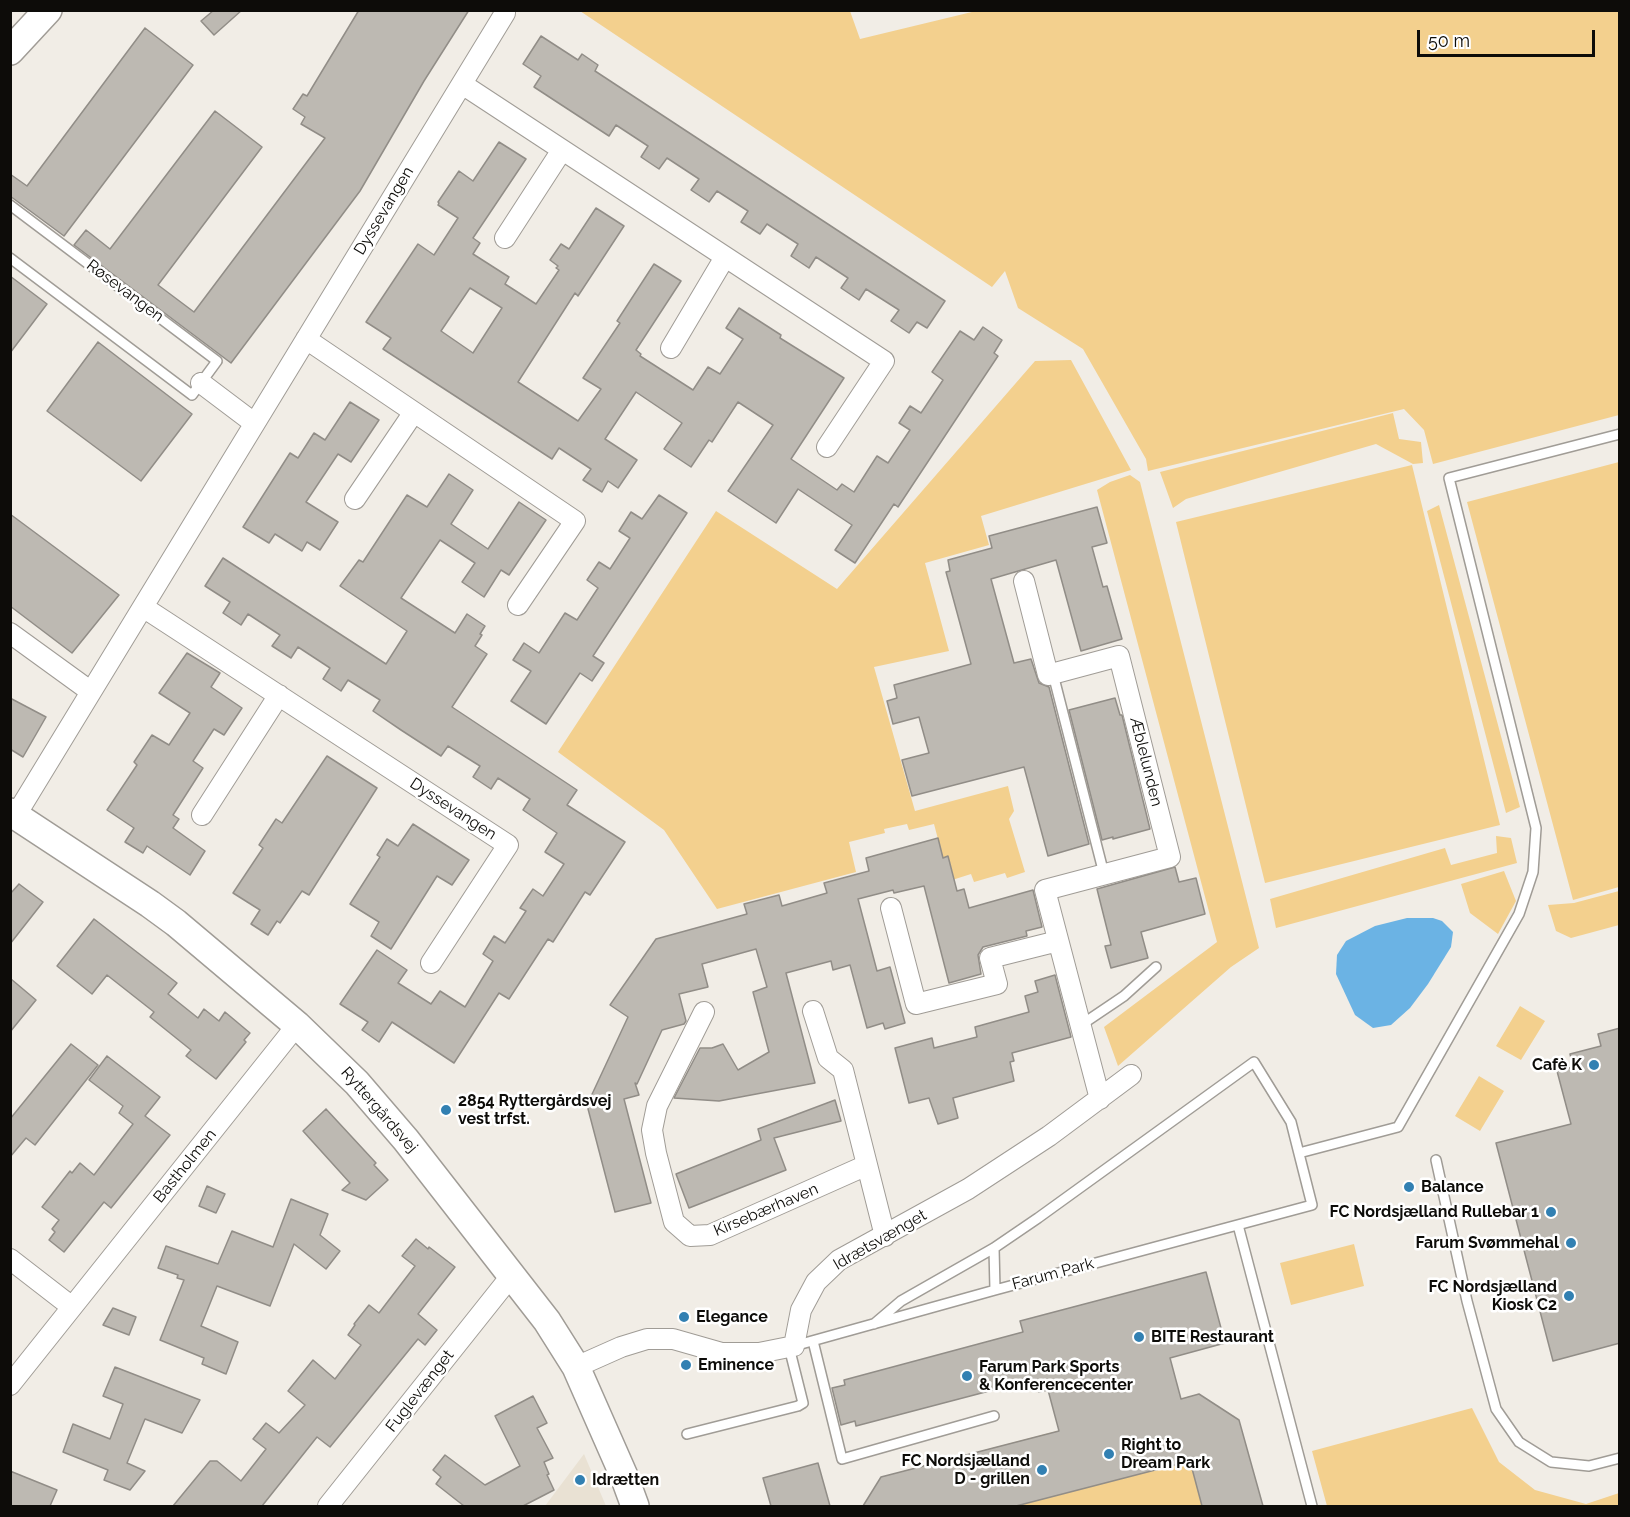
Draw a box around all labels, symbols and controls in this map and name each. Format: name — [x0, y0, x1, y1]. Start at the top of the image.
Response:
scale bar — [1420, 18, 1598, 56]
text: 50 m — [1428, 30, 1470, 51]
street label: Dyssevangen — [350, 163, 418, 259]
street label: Røsevangen — [83, 256, 167, 326]
street label: Æblelunden — [1126, 716, 1166, 808]
street label: Dyssevangen — [406, 774, 500, 844]
place label: Cafè K — [1532, 1055, 1582, 1075]
marker: Cafè K — [1587, 1058, 1601, 1072]
street label: Ryttergårdsvej — [337, 1063, 421, 1157]
place label: 2854 Ryttergårdsvej vest trfst. — [458, 1091, 611, 1129]
marker: 2854 Ryttergårdsvej vest trfst. — [439, 1103, 453, 1117]
street label: Bastholmen — [150, 1125, 220, 1207]
place label: Balance — [1421, 1177, 1484, 1197]
street label: Kirsebærhaven — [711, 1179, 821, 1241]
marker: Balance — [1402, 1180, 1416, 1194]
place label: FC Nordsjælland Rullebar 1 — [1329, 1202, 1539, 1222]
marker: FC Nordsjælland Rullebar 1 — [1544, 1205, 1558, 1219]
street label: Idrætsvænget — [830, 1206, 930, 1274]
place label: Farum Svømmehal — [1415, 1233, 1559, 1253]
marker: Farum Svømmehal — [1564, 1236, 1578, 1250]
street label: Farum Park — [1010, 1254, 1096, 1294]
place label: FC Nordsjælland Kiosk C2 — [1429, 1277, 1557, 1315]
marker: FC Nordsjælland Kiosk C2 — [1562, 1289, 1576, 1303]
place label: Elegance — [696, 1307, 768, 1327]
marker: Elegance — [677, 1310, 691, 1324]
place label: BITE Restaurant — [1151, 1327, 1274, 1347]
marker: BITE Restaurant — [1132, 1330, 1146, 1344]
street label: Fuglevænget — [382, 1346, 458, 1436]
place label: Eminence — [698, 1355, 774, 1375]
place label: Farum Park Sports & Konferencecenter — [979, 1357, 1133, 1395]
marker: Eminence — [679, 1358, 693, 1372]
marker: Farum Park Sports & Konferencecenter — [960, 1369, 974, 1383]
place label: Right to Dream Park — [1121, 1435, 1210, 1473]
marker: Right to Dream Park — [1102, 1447, 1116, 1461]
place label: FC Nordsjælland D - grillen — [902, 1451, 1030, 1489]
marker: FC Nordsjælland D - grillen — [1035, 1463, 1049, 1477]
place label: Idrætten — [592, 1470, 659, 1490]
marker: Idrætten — [573, 1473, 587, 1487]

